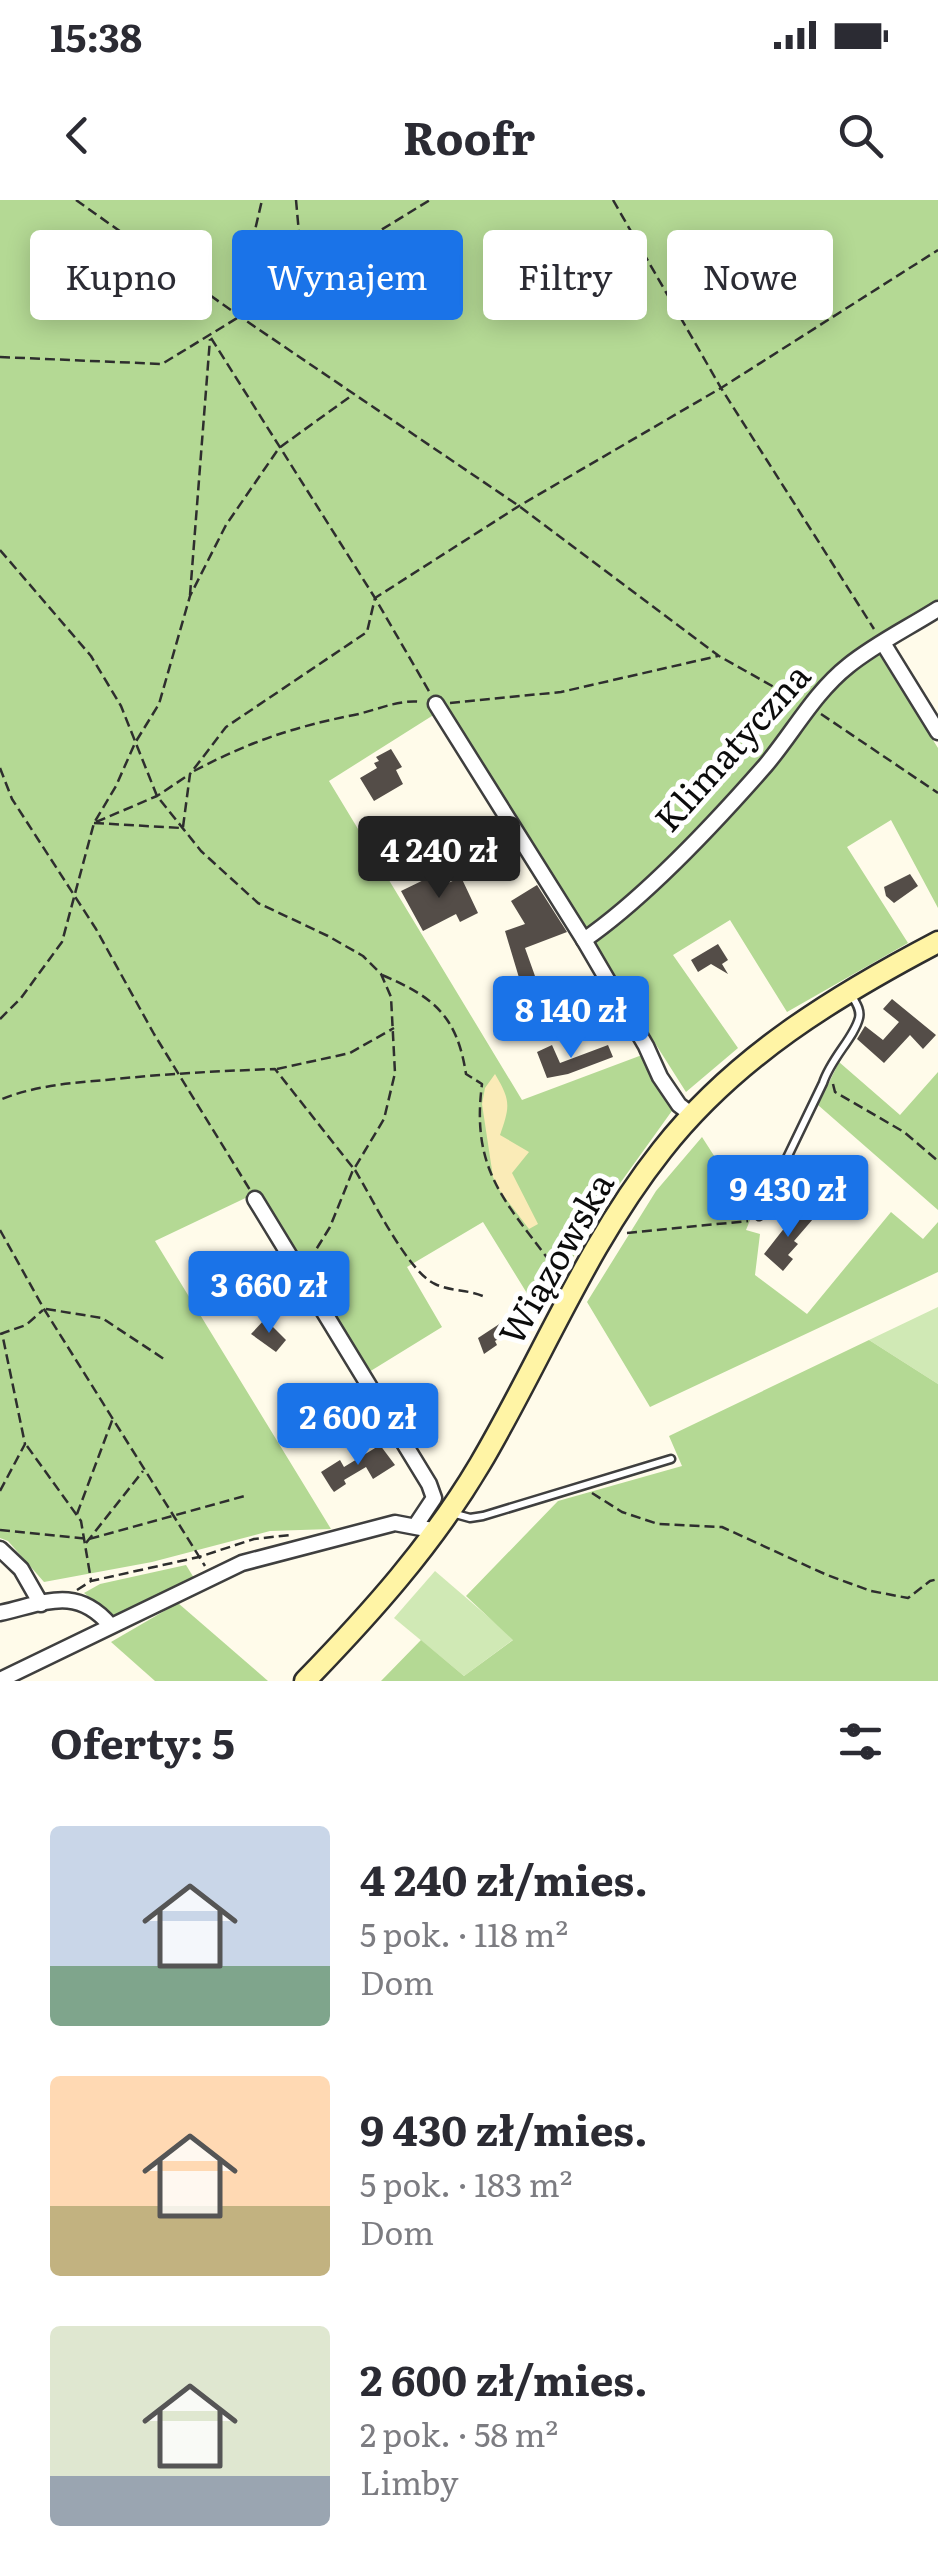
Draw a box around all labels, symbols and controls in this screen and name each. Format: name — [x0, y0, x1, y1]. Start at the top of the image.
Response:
text: 15:38 — [50, 7, 142, 64]
text: Roofr — [403, 102, 535, 169]
icon: back — [50, 108, 105, 163]
icon: search — [833, 108, 888, 163]
chip: Kupno — [30, 230, 212, 320]
chip: Wynajem — [232, 230, 463, 320]
chip: Filtry — [483, 230, 647, 320]
chip: Nowe — [667, 230, 833, 320]
street label: Klimatyczna — [641, 650, 821, 842]
pin: 4 240 zł — [336, 816, 542, 901]
text: 4 240 zł — [380, 824, 498, 872]
pin: 8 140 zł — [468, 976, 674, 1061]
text: 8 140 zł — [515, 984, 627, 1032]
pin: 9 430 zł — [685, 1155, 891, 1240]
street label: Wiązowska — [484, 1162, 625, 1353]
text: 9 430 zł — [729, 1163, 847, 1211]
pin: 3 660 zł — [166, 1251, 372, 1336]
text: 3 660 zł — [210, 1259, 328, 1307]
pin: 2 600 zł — [255, 1383, 461, 1468]
text: 2 600 zł — [299, 1391, 417, 1439]
text: Oferty: 5 — [50, 1710, 235, 1772]
icon: filters — [833, 1714, 888, 1769]
text: 4 240 zł/mies. — [360, 1847, 648, 1909]
icon: home — [130, 1866, 250, 1986]
text: 5 pok. · 118 m² — [360, 1909, 568, 1957]
text: Dom — [360, 1957, 434, 2005]
text: 9 430 zł/mies. — [360, 2097, 648, 2159]
icon: home — [130, 2116, 250, 2236]
text: 5 pok. · 183 m² — [360, 2159, 572, 2207]
text: Dom — [360, 2207, 434, 2255]
text: 2 600 zł/mies. — [360, 2347, 648, 2409]
icon: home — [130, 2366, 250, 2486]
text: 2 pok. · 58 m² — [360, 2409, 558, 2457]
text: Limby — [360, 2457, 459, 2505]

